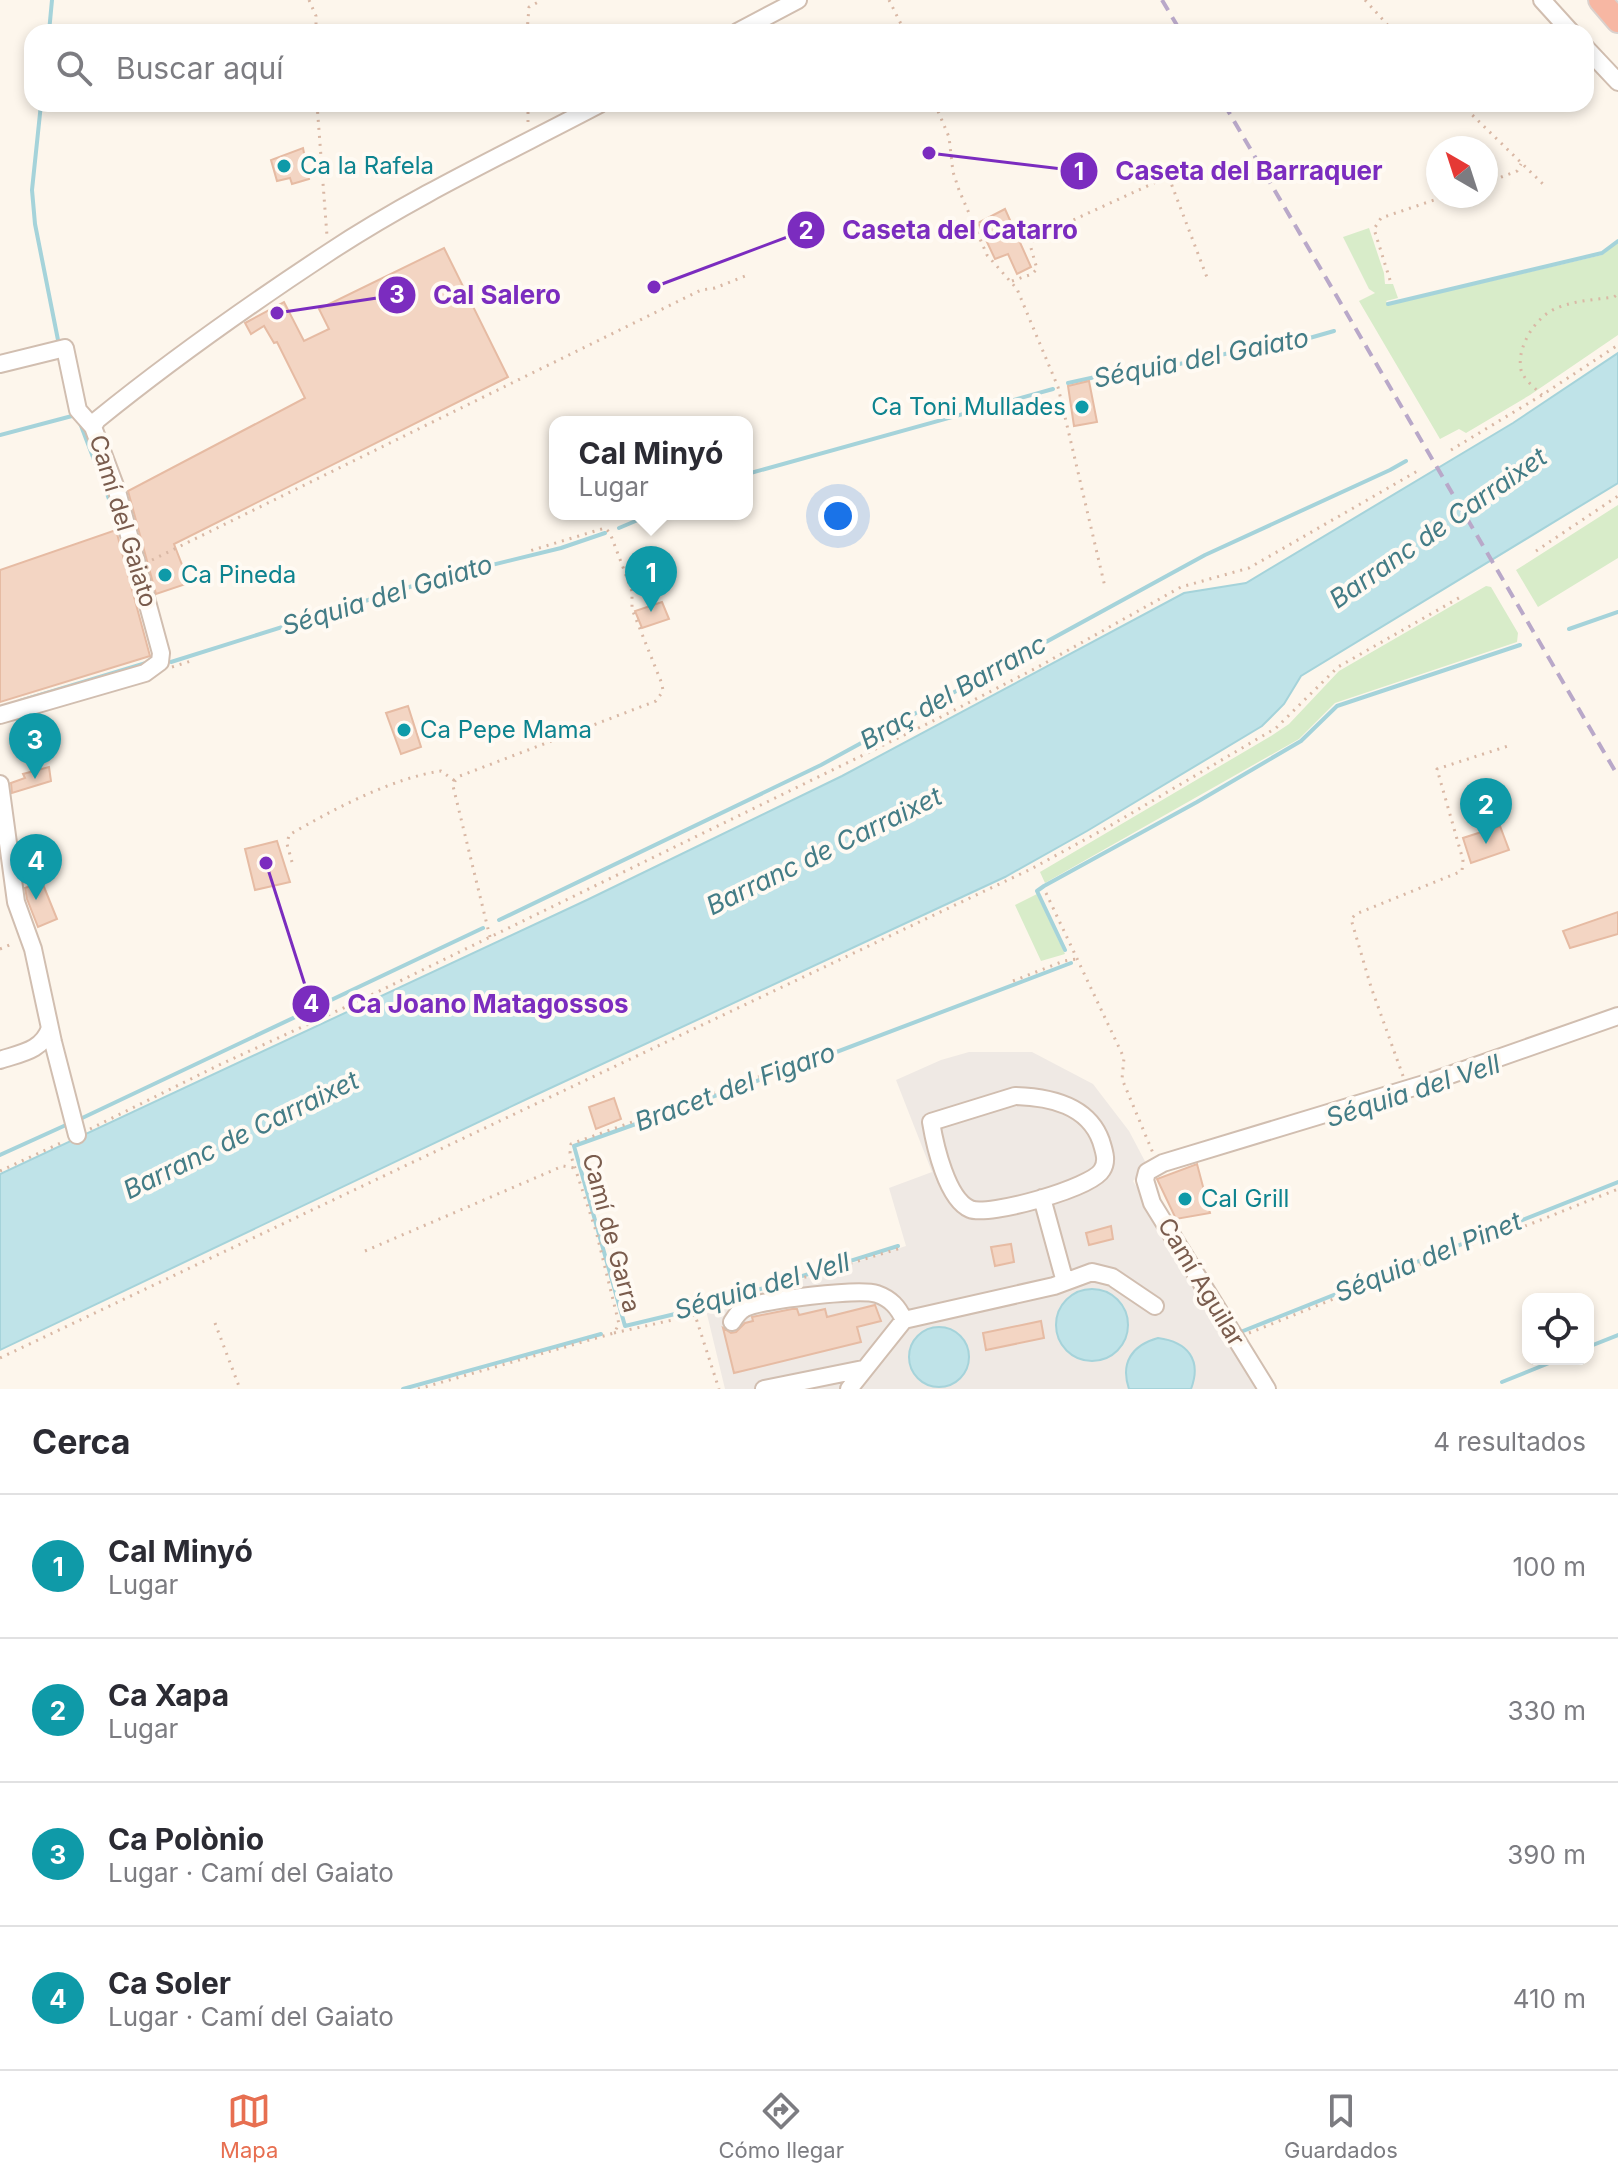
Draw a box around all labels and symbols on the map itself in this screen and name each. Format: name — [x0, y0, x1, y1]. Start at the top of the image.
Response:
north arrow — [1426, 136, 1498, 208]
callout: Caseta del Barraquer — [1059, 146, 1398, 196]
place label: Ca la Rafela — [300, 151, 434, 180]
text: Caseta del Barraquer — [1115, 155, 1383, 186]
marker: Ca la Rafela — [275, 157, 293, 175]
text: 1 — [1074, 157, 1084, 186]
callout: Caseta del Catarro — [786, 205, 1094, 255]
text: Caseta del Catarro — [842, 214, 1078, 245]
text: 2 — [798, 216, 814, 245]
callout: Cal Salero — [377, 270, 577, 320]
text: Cal Salero — [433, 279, 561, 310]
text: 3 — [389, 280, 405, 309]
water label: Séquia del Gaiato — [1091, 321, 1311, 394]
place label: Ca Toni Mullades — [871, 392, 1066, 421]
marker: Ca Toni Mullades — [1073, 398, 1091, 416]
street label: Camí del Gaiato — [84, 431, 163, 610]
water label: Barranc de Carraixet — [1323, 441, 1553, 614]
your location — [818, 496, 858, 536]
pin: 1 — [625, 546, 677, 612]
water label: Séquia del Gaiato — [278, 548, 496, 641]
place label: Ca Pineda — [181, 560, 296, 589]
marker: Ca Pineda — [156, 566, 174, 584]
water label: Braç del Barranc — [854, 628, 1051, 755]
pin: 3 — [9, 713, 61, 779]
place label: Ca Pepe Mama — [420, 715, 592, 744]
marker: Ca Pepe Mama — [395, 721, 413, 739]
pin: 2 — [1460, 778, 1512, 844]
water label: Barranc de Carraixet — [701, 780, 947, 921]
pin: 4 — [10, 834, 62, 900]
callout: Ca Joano Matagossos — [291, 979, 644, 1029]
text: Ca Joano Matagossos — [347, 988, 629, 1019]
text: 4 — [303, 989, 319, 1018]
water label: Bracet del Figaro — [630, 1036, 839, 1137]
water label: Séquia del Vell — [1322, 1048, 1504, 1133]
water label: Barranc de Carraixet — [118, 1064, 364, 1205]
street label: Camí de Garra — [576, 1150, 647, 1316]
place label: Cal Grill — [1201, 1184, 1289, 1213]
marker: Cal Grill — [1176, 1190, 1194, 1208]
water label: Séquia del Pinet — [1330, 1205, 1526, 1308]
street label: Camí Aguilar — [1152, 1212, 1251, 1351]
water label: Séquia del Vell — [670, 1245, 854, 1325]

